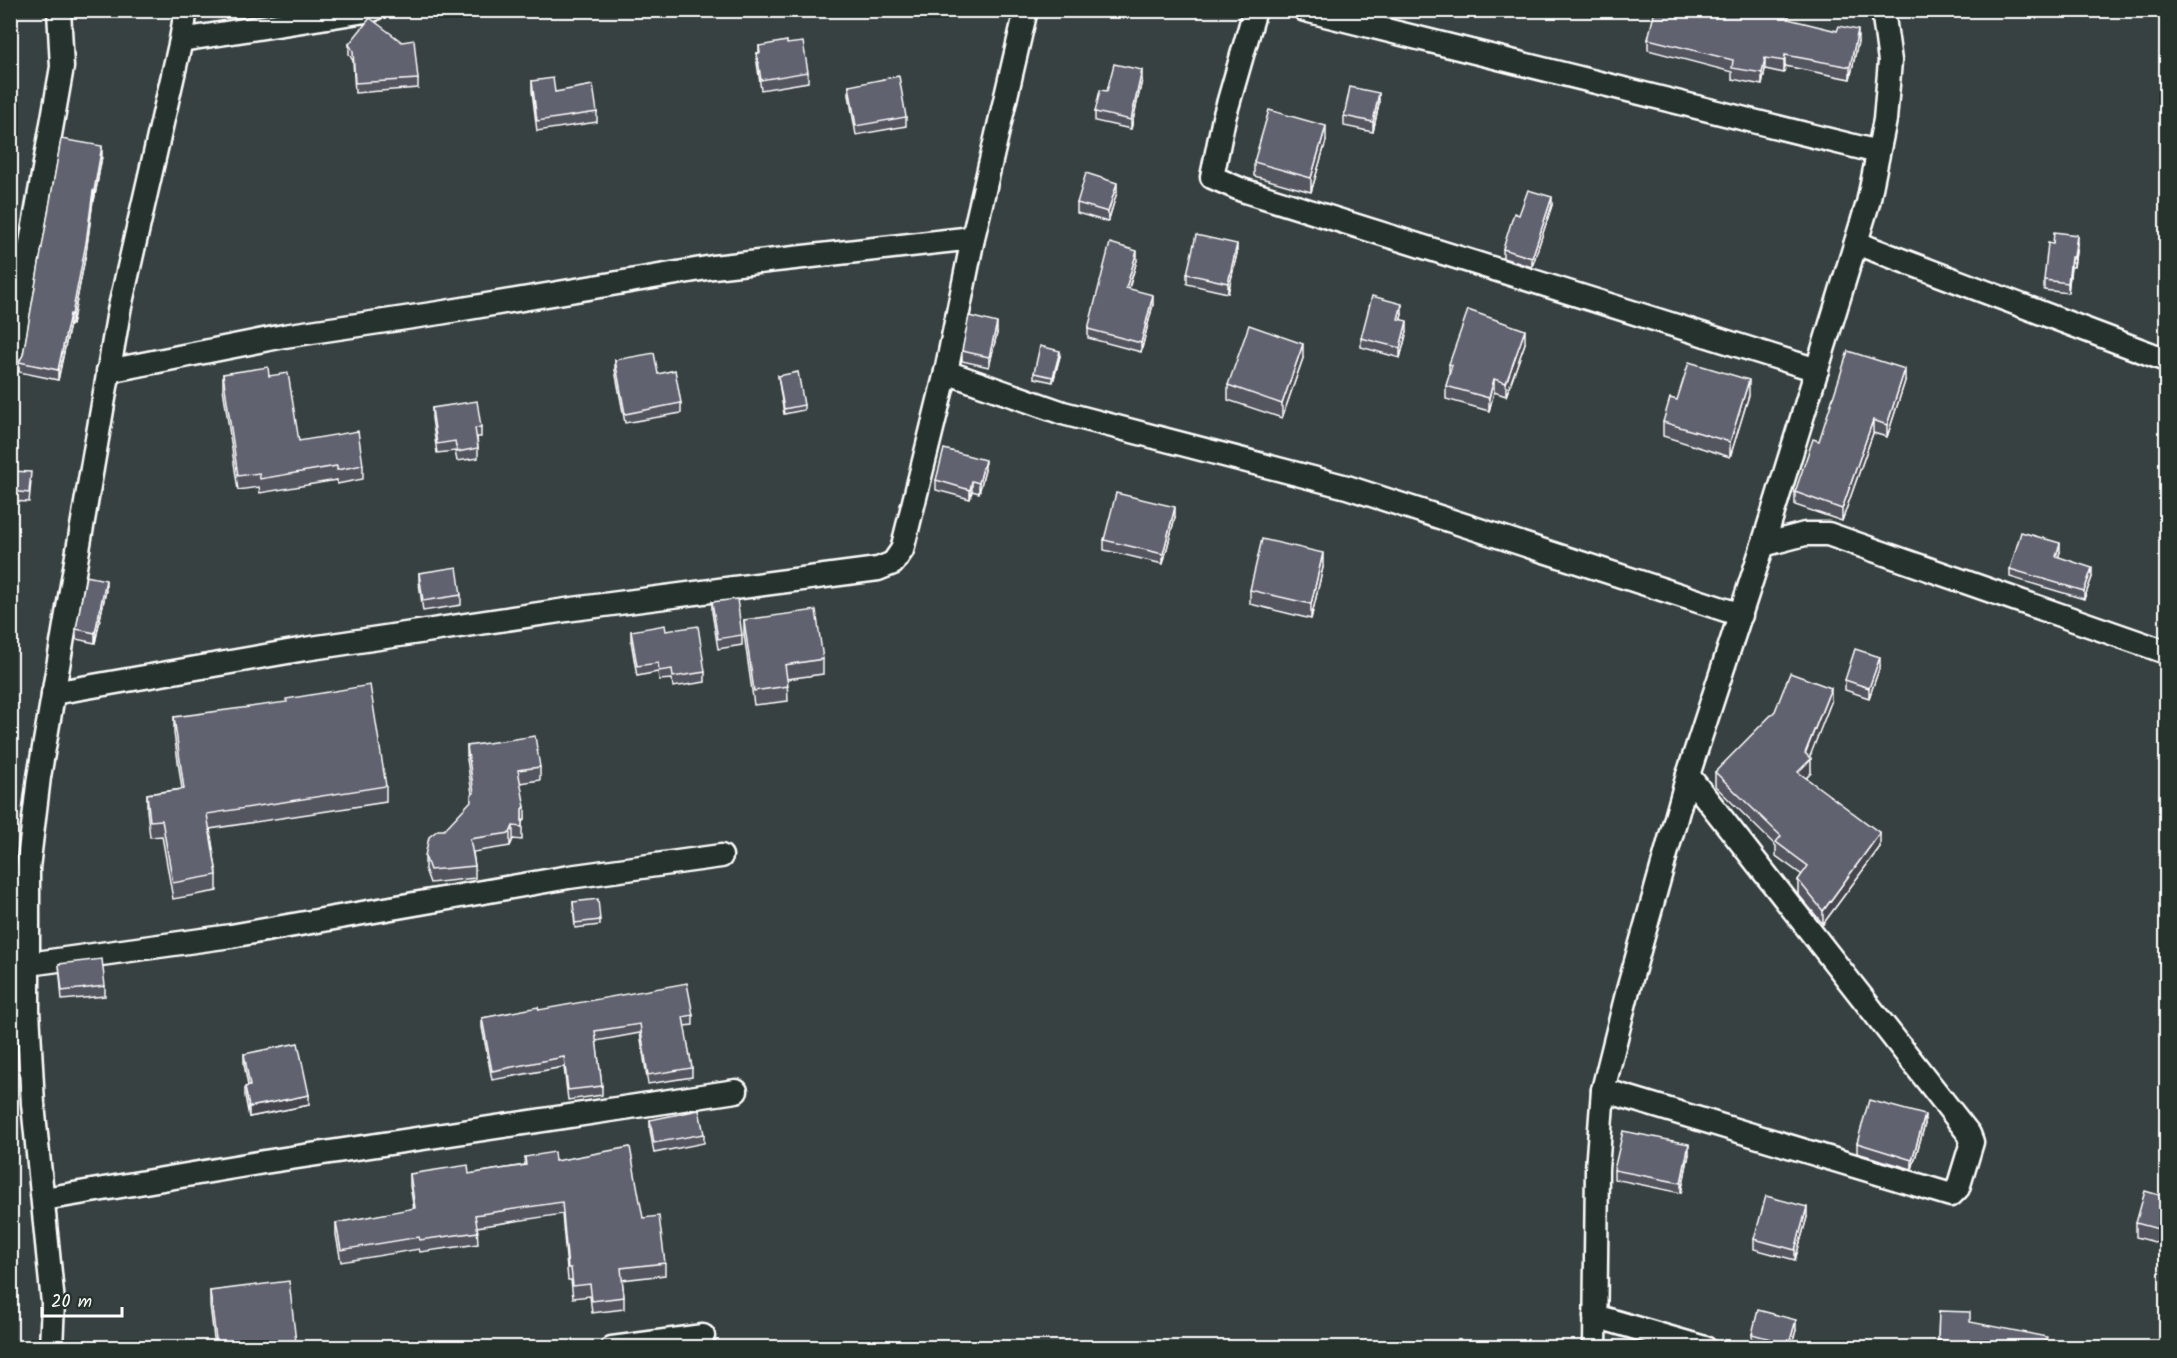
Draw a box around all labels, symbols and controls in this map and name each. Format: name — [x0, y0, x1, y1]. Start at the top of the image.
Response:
scale bar — [42, 1280, 122, 1318]
text: 20 m — [51, 1288, 92, 1317]

